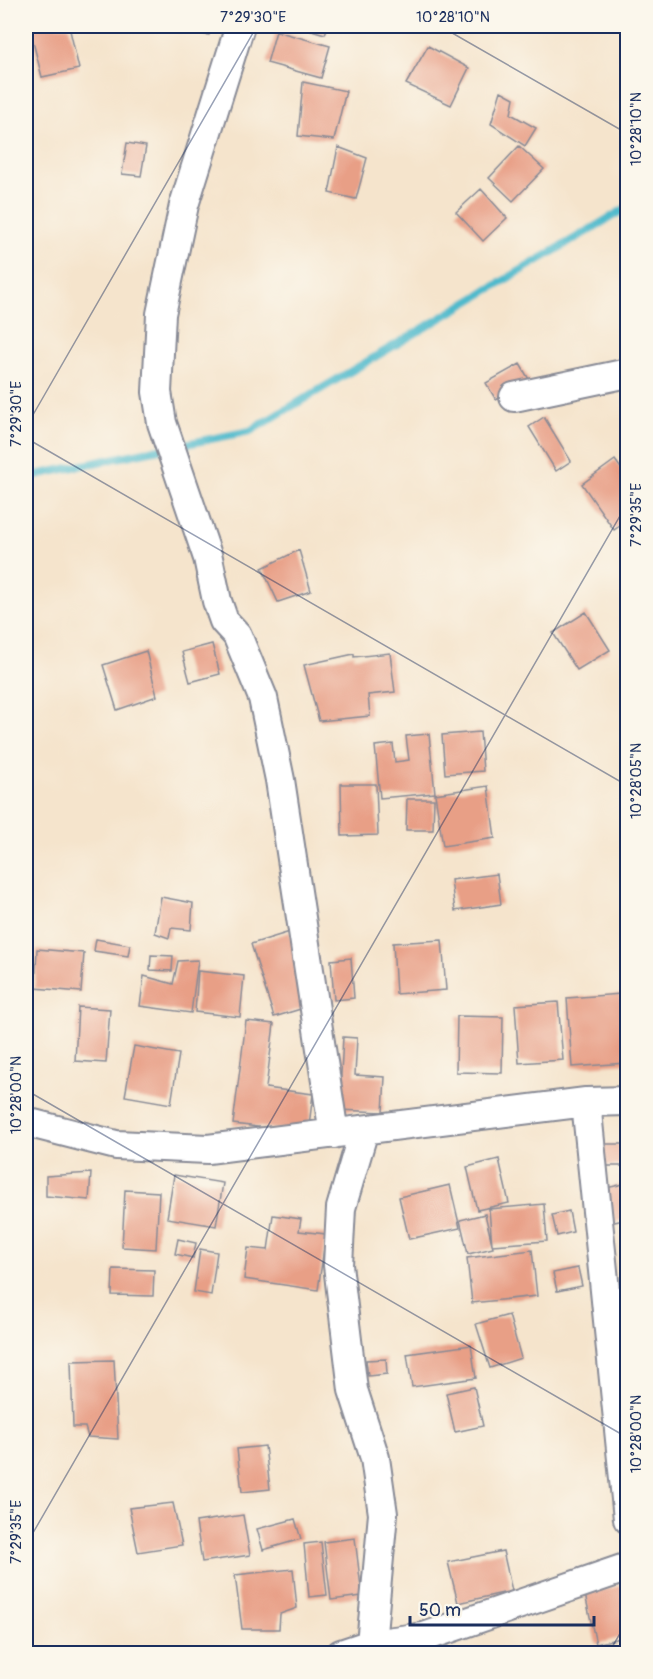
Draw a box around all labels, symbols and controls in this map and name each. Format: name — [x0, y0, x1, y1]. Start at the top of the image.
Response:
text: 7°29'30"E — [220, 8, 286, 27]
text: 10°28'10"N — [416, 8, 490, 27]
text: 10°28'10"N — [627, 92, 646, 166]
text: 7°29'30"E — [7, 381, 26, 447]
text: 7°29'35"E — [627, 483, 646, 547]
text: 10°28'05"N — [627, 743, 646, 819]
text: 10°28'00"N — [7, 1056, 26, 1134]
text: 10°28'00"N — [627, 1395, 646, 1473]
text: 7°29'35"E — [7, 1500, 26, 1564]
scale bar — [410, 1589, 594, 1627]
text: 50 m — [419, 1599, 461, 1622]

